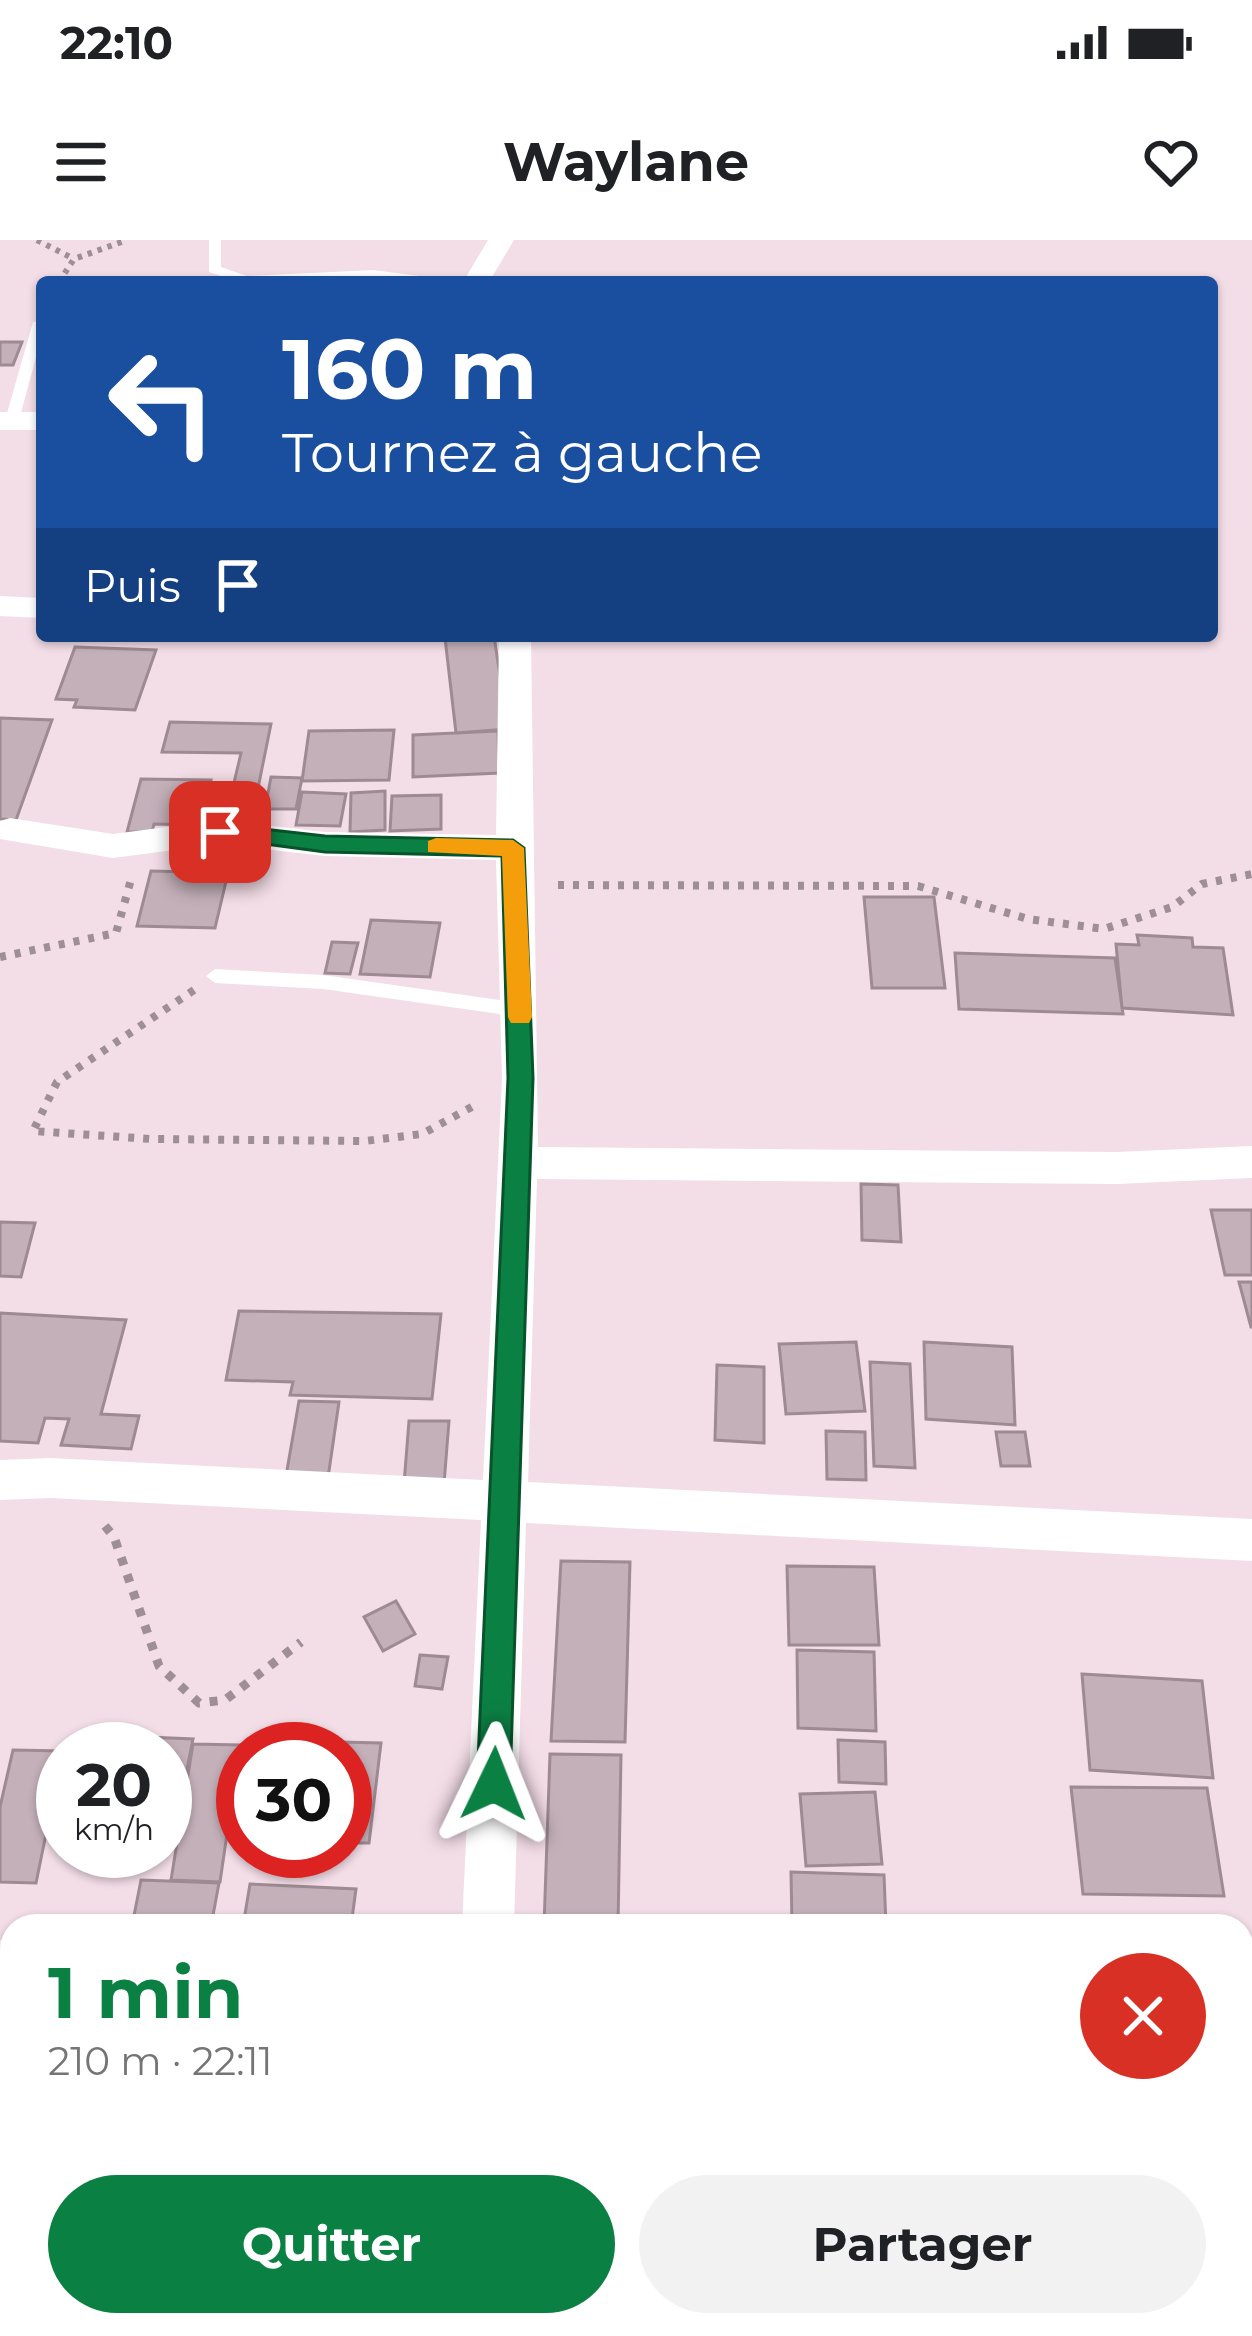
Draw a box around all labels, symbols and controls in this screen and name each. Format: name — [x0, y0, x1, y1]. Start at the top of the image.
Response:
text: 22:10 — [60, 15, 173, 70]
icon: menu — [48, 129, 114, 195]
text: Waylane — [503, 129, 749, 195]
icon: heart — [1138, 129, 1204, 195]
text: 160 m — [282, 318, 537, 420]
icon: left — [84, 324, 240, 480]
text: Tournez à gauche — [282, 420, 762, 486]
icon: arrive — [205, 552, 271, 618]
text: Puis — [84, 558, 181, 613]
pin — [169, 781, 271, 883]
icon: arrive — [187, 799, 253, 865]
position arrow — [431, 1721, 557, 1847]
speed limit sign: 30 — [216, 1722, 372, 1878]
text: 20 — [76, 1748, 152, 1821]
text: km/h — [74, 1811, 154, 1848]
text: 1 min — [48, 1948, 244, 2036]
button: close — [1080, 1953, 1206, 2079]
text: 210 m · 22:11 — [48, 2037, 273, 2085]
button: Quitter — [48, 2175, 615, 2313]
button: Partager — [639, 2175, 1206, 2313]

